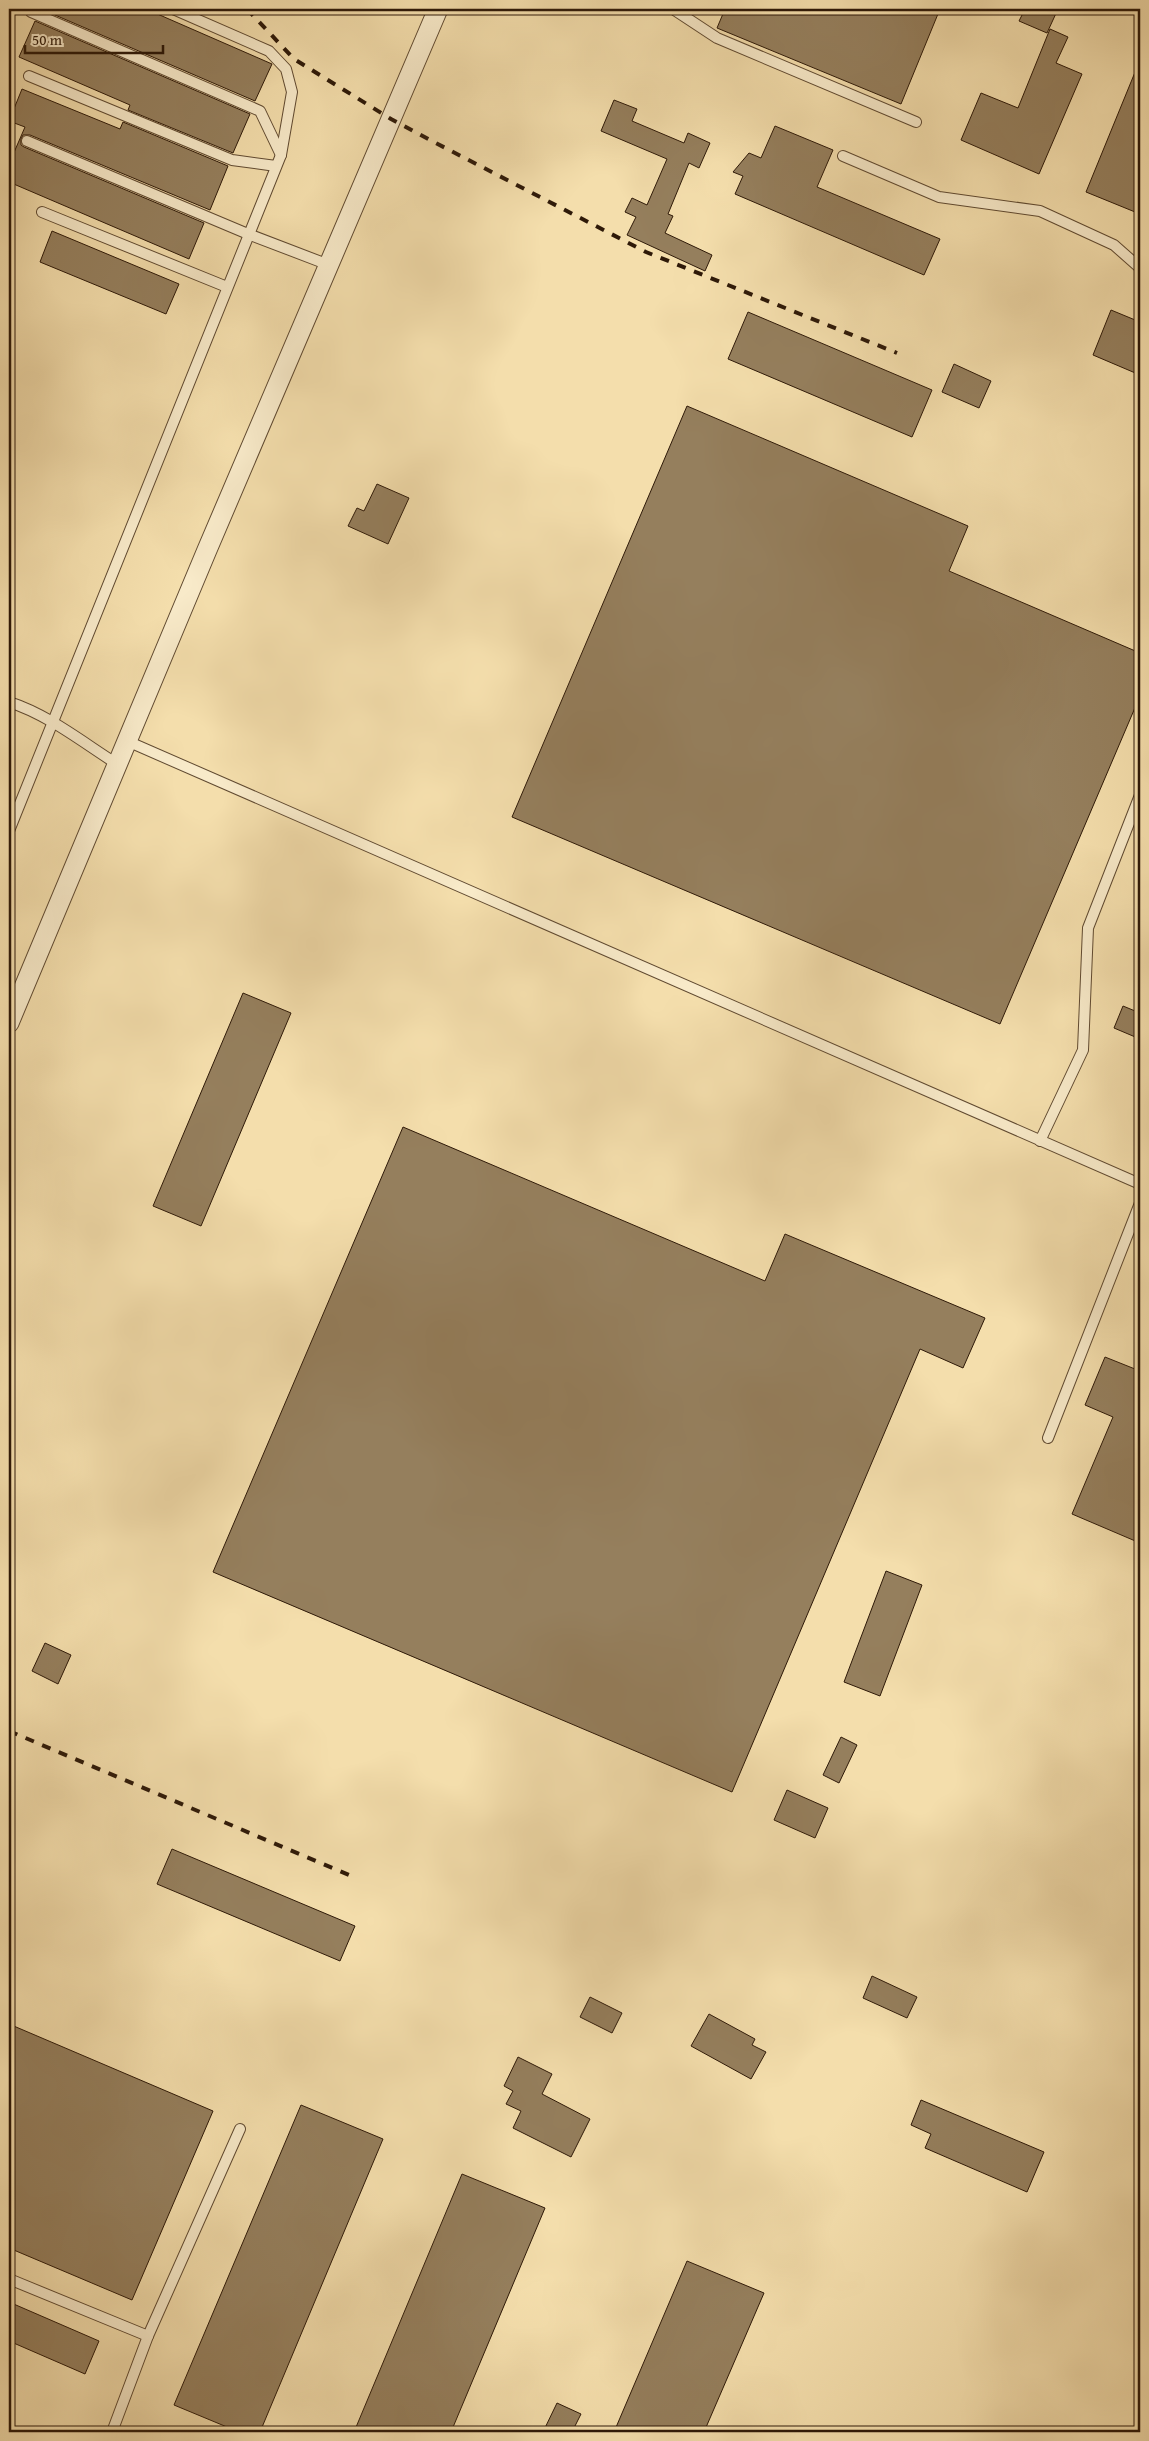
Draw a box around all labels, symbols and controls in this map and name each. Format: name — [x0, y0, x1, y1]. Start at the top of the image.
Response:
scale bar — [25, 22, 162, 54]
text: 50 m — [32, 29, 63, 50]

